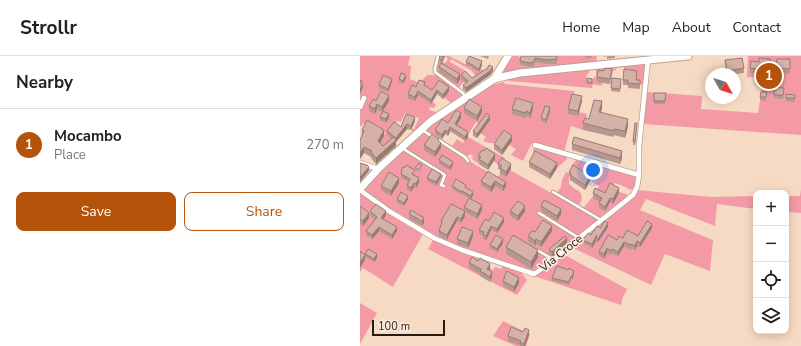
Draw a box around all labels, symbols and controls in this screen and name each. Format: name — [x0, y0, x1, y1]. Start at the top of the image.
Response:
text: Strollr — [20, 15, 77, 41]
text: Home — [562, 18, 600, 37]
text: Map — [622, 18, 650, 37]
text: About — [672, 18, 711, 37]
text: Contact — [733, 18, 781, 37]
pin: 1 — [756, 61, 782, 91]
north arrow — [705, 68, 741, 104]
text: Nearby — [16, 71, 73, 94]
text: Mocambo — [54, 126, 122, 146]
text: 1 — [25, 136, 33, 154]
text: 270 m — [306, 136, 344, 154]
text: Place — [54, 146, 86, 164]
your location — [583, 160, 603, 180]
map controls — [753, 190, 789, 334]
button: + — [753, 190, 789, 226]
button: Save — [16, 192, 176, 231]
button: Share — [184, 192, 344, 231]
button: − — [753, 226, 789, 262]
street label: Via Croce — [535, 231, 586, 276]
button: locate — [753, 262, 789, 298]
button: layers — [753, 298, 789, 334]
scale bar — [372, 318, 445, 337]
text: 100 m — [378, 319, 410, 334]

